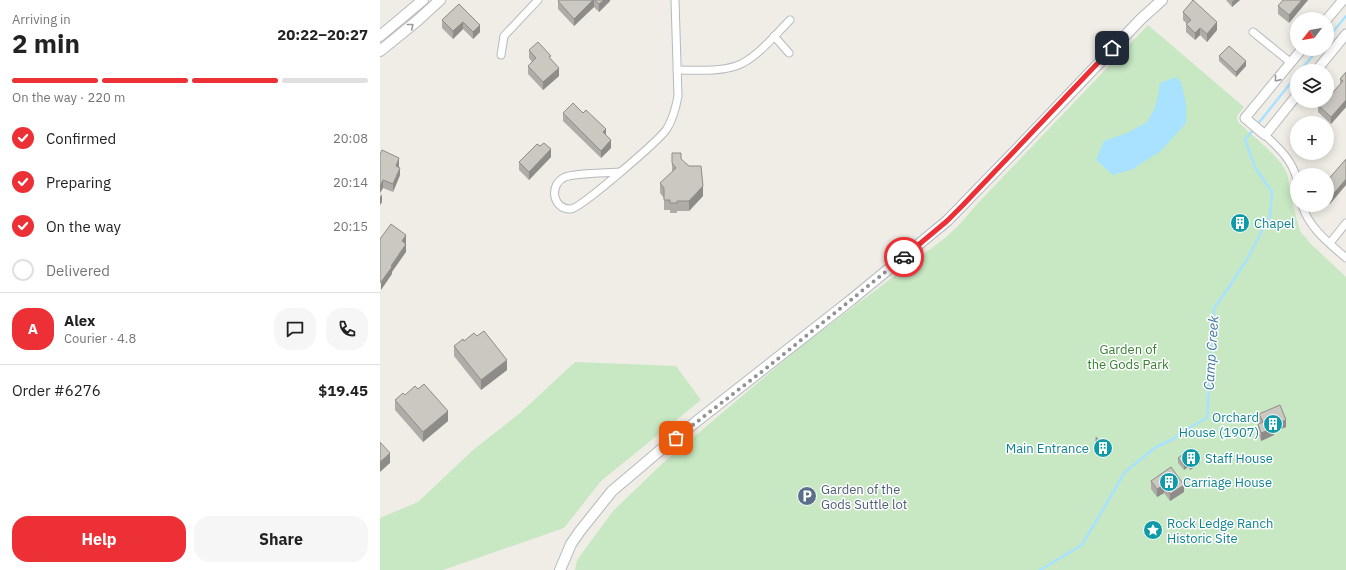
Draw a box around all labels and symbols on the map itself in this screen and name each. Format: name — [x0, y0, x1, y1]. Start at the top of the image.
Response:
north arrow — [1290, 12, 1334, 56]
one-way arrow — [406, 24, 413, 31]
pin — [1095, 31, 1129, 65]
one-way arrow — [1275, 75, 1282, 82]
building icon: Chapel — [1229, 212, 1251, 234]
place label: Chapel — [1254, 215, 1295, 232]
courier — [884, 237, 924, 277]
water label: Camp Creek — [1199, 314, 1223, 391]
park label: Garden of the Gods Park — [1087, 341, 1169, 373]
place label: Orchard House (1907) — [1179, 409, 1259, 441]
building icon: Orchard House (1907) — [1262, 413, 1284, 435]
pin — [659, 421, 693, 455]
building icon: Main Entrance — [1092, 437, 1114, 459]
place label: Main Entrance — [1006, 440, 1089, 457]
building icon: Staff House — [1180, 447, 1202, 469]
place label: Staff House — [1205, 450, 1273, 467]
building icon: Carriage House — [1158, 471, 1180, 493]
place label: Carriage House — [1183, 474, 1272, 491]
place label: Garden of the Gods Suttle lot — [821, 481, 907, 513]
parking icon: Garden of the Gods Suttle lot — [796, 485, 818, 507]
place label: Rock Ledge Ranch Historic Site — [1167, 515, 1273, 547]
place icon: Rock Ledge Ranch Historic Site — [1142, 519, 1164, 541]

